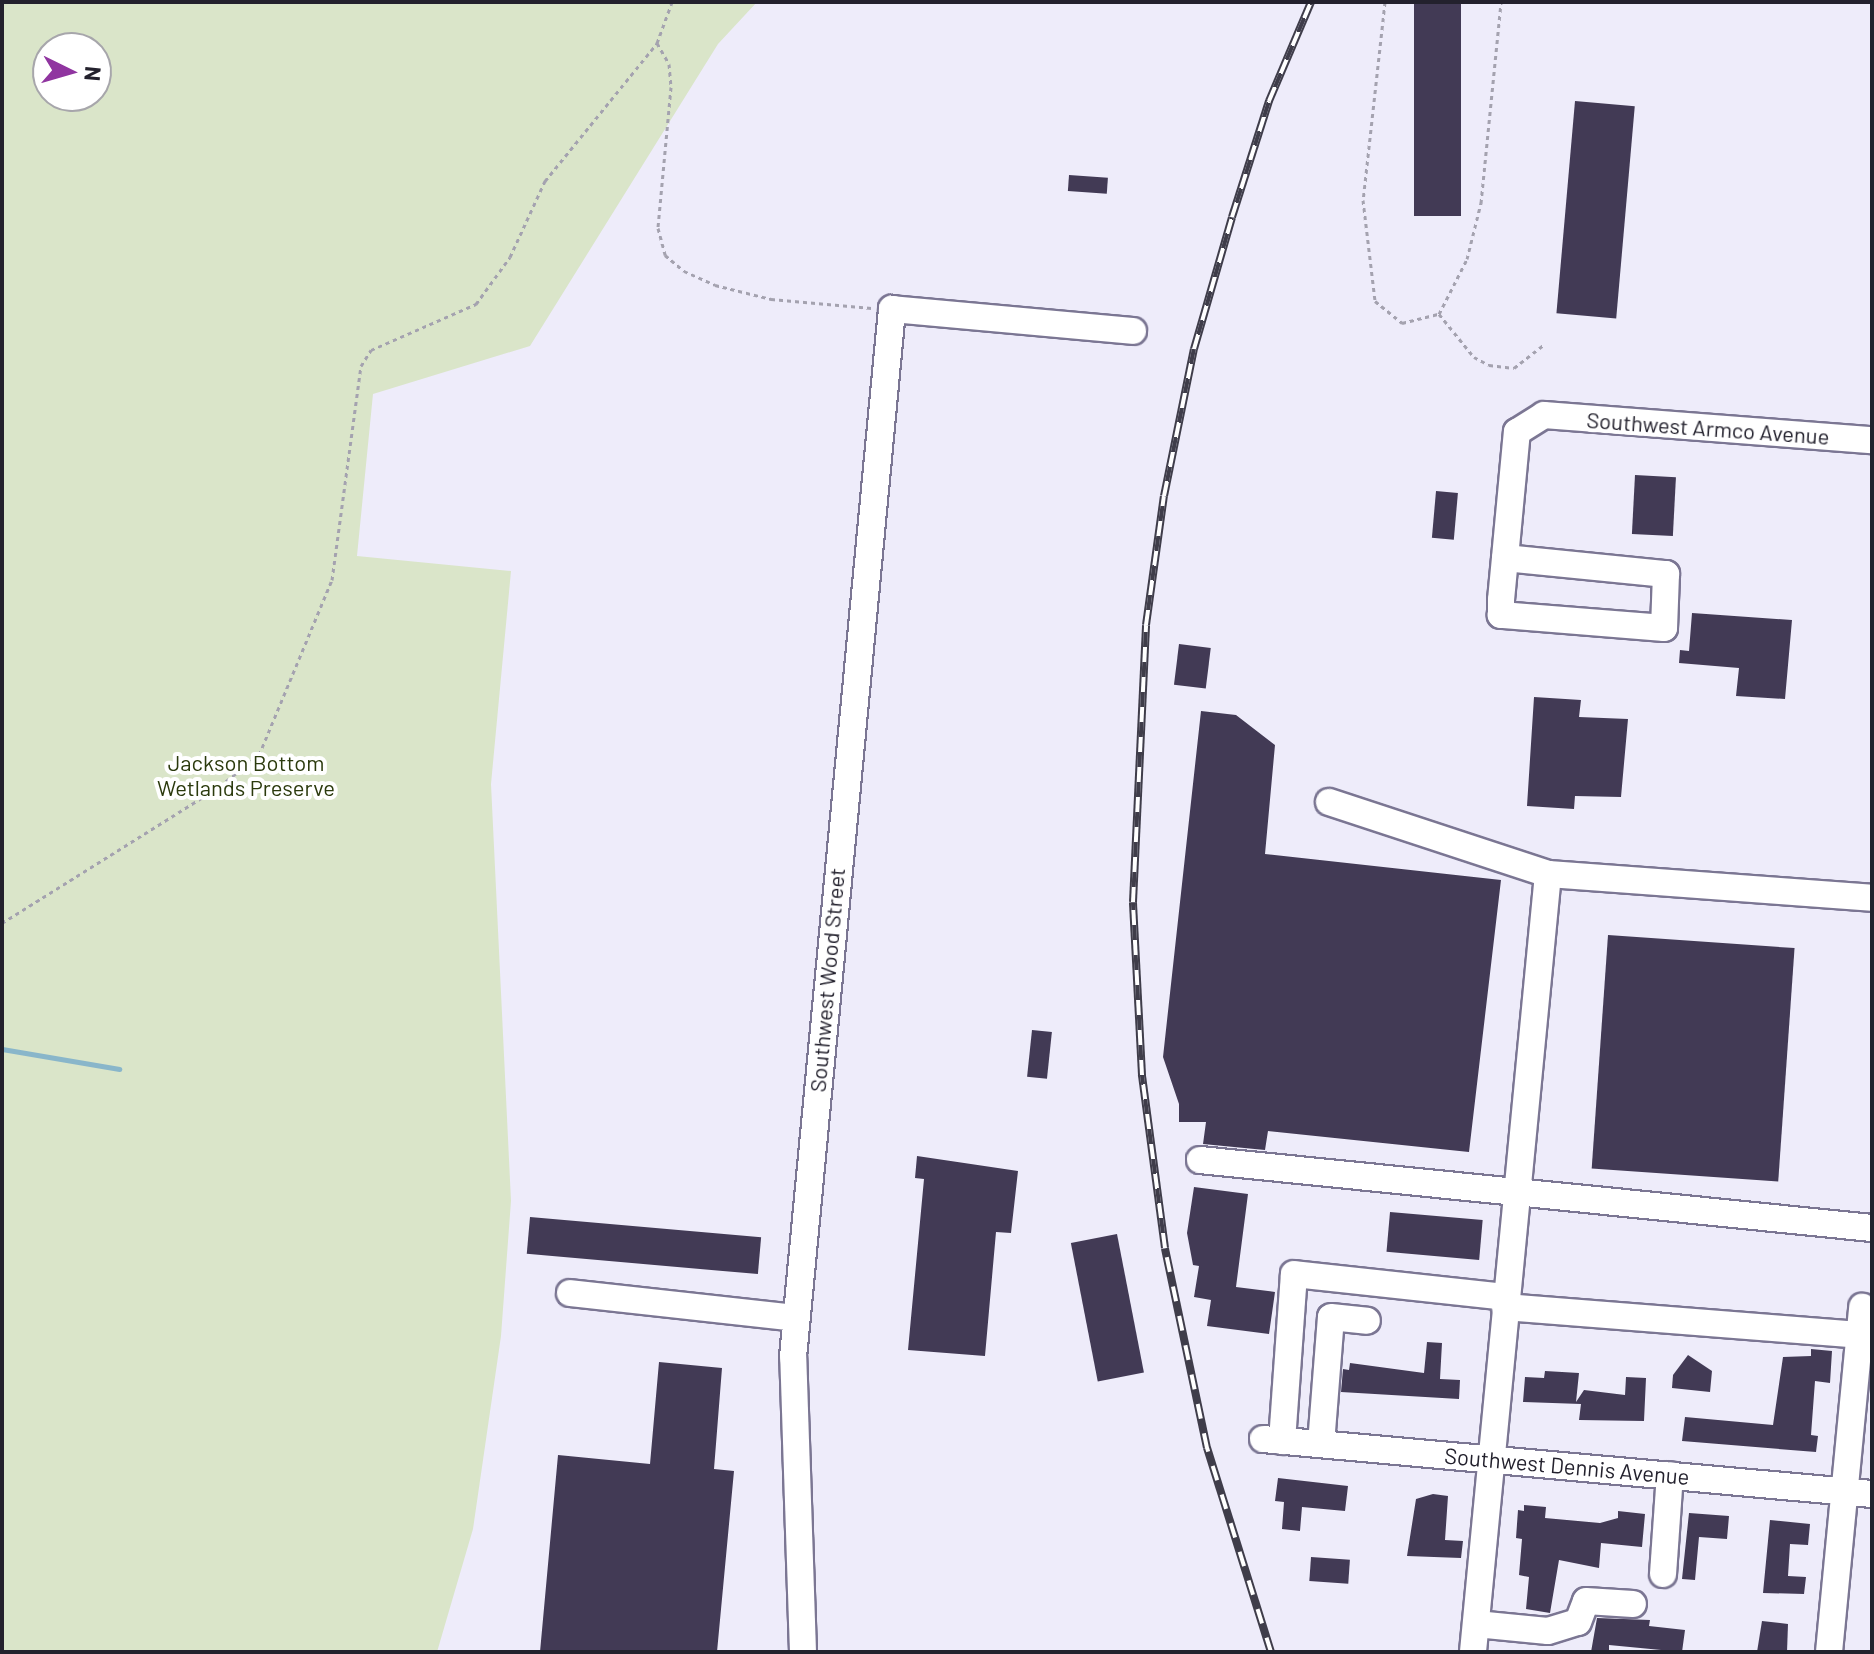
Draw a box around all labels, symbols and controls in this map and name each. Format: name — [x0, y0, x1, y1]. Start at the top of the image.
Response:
north arrow — [32, 32, 112, 112]
text: N — [80, 65, 108, 82]
street label: Southwest Armco Avenue — [1586, 406, 1830, 450]
park label: Jackson Bottom Wetlands Preserve — [157, 749, 335, 800]
street label: Southwest Wood Street — [804, 867, 850, 1093]
street label: Southwest Dennis Avenue — [1443, 1442, 1691, 1490]

